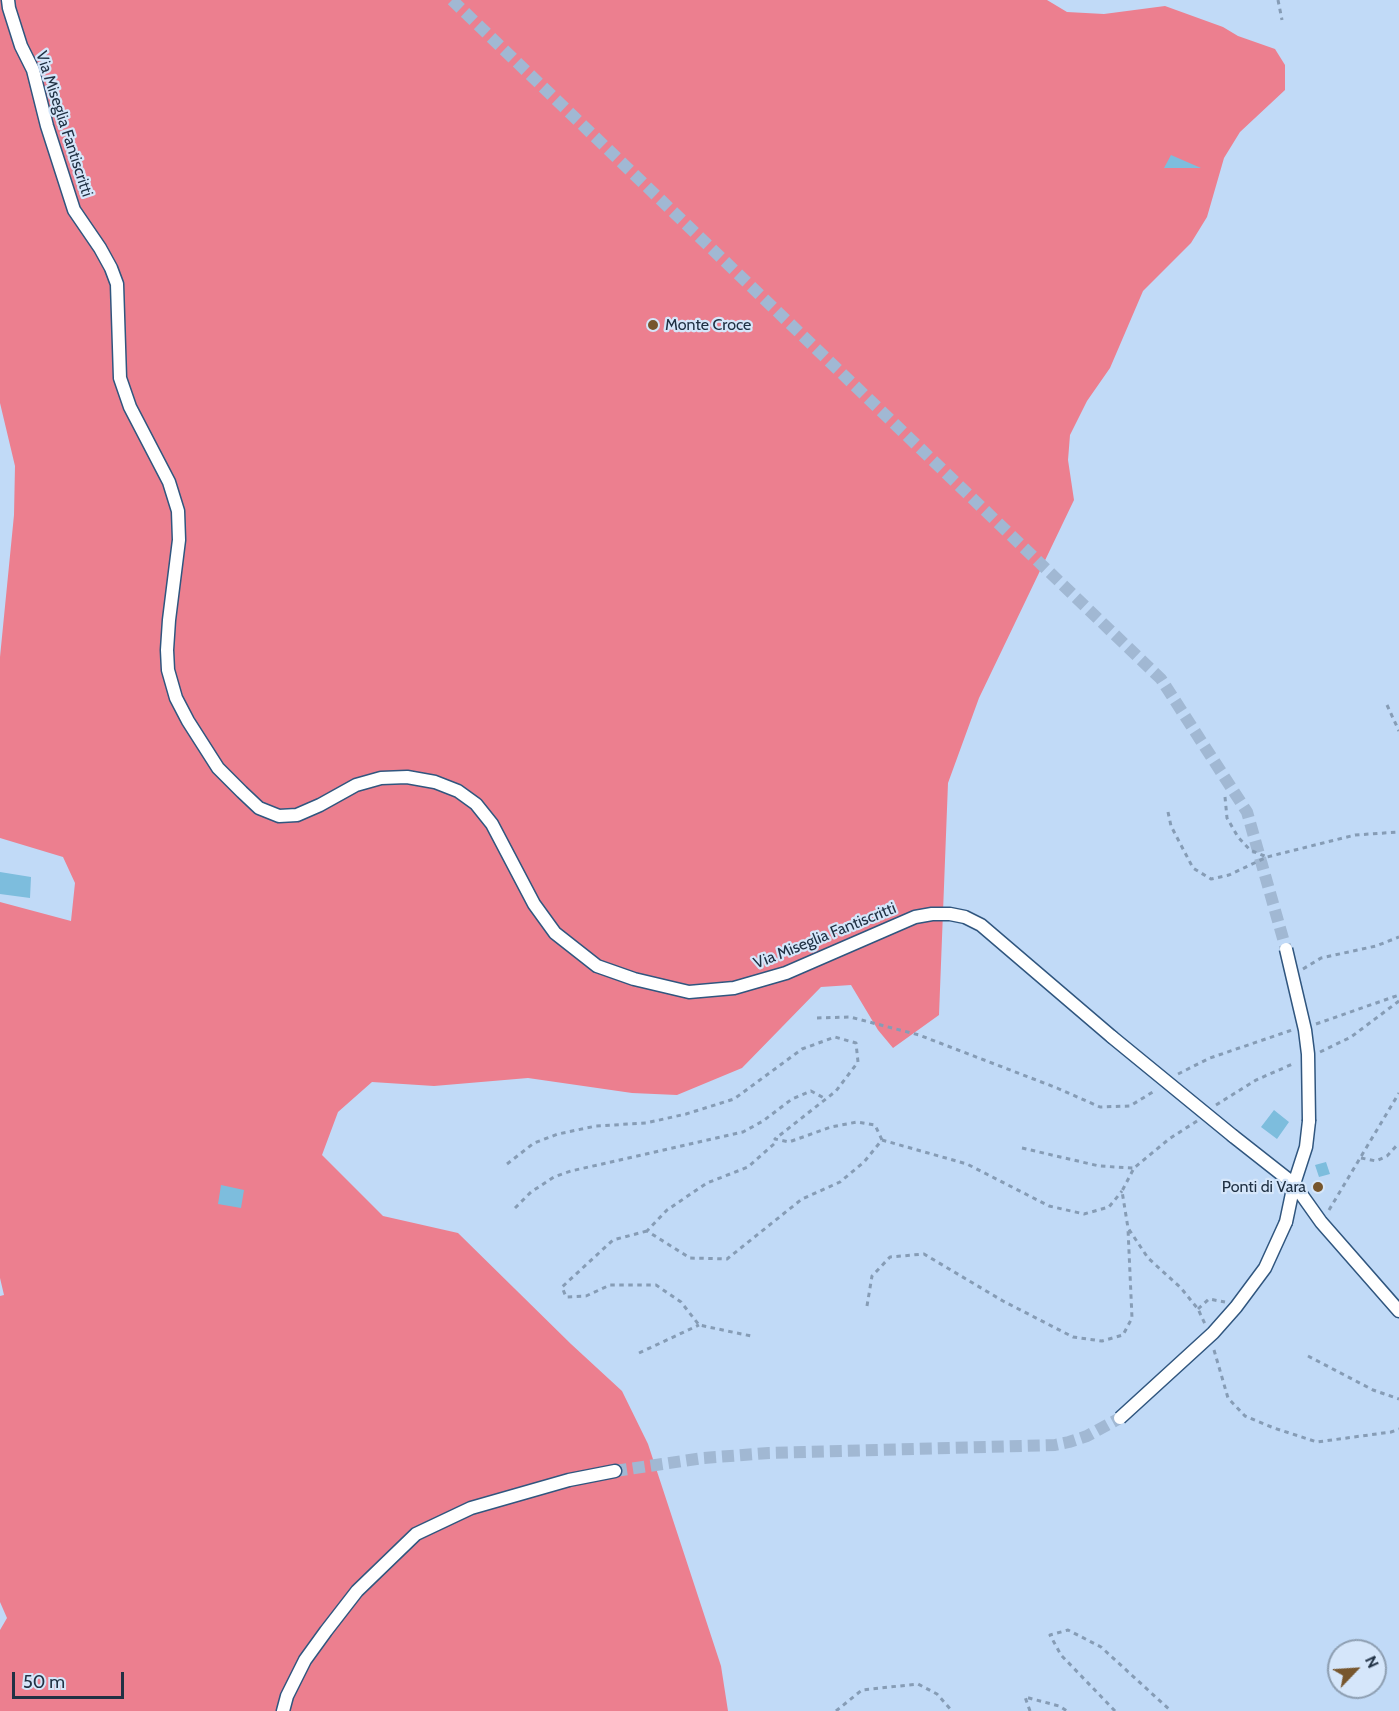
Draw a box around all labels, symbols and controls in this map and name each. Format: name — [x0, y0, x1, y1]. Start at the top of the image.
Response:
street label: Via Miseglia Fantiscritti — [31, 49, 97, 199]
place label: Monte Croce — [665, 315, 751, 335]
marker: Monte Croce — [646, 318, 660, 332]
street label: Via Miseglia Fantiscritti — [751, 899, 899, 973]
place label: Ponti di Vara — [1222, 1177, 1306, 1197]
marker: Ponti di Vara — [1311, 1180, 1325, 1194]
north arrow — [1327, 1639, 1387, 1699]
text: N — [1361, 1653, 1383, 1671]
scale bar — [15, 1660, 128, 1698]
text: 50 m — [23, 1671, 65, 1693]

